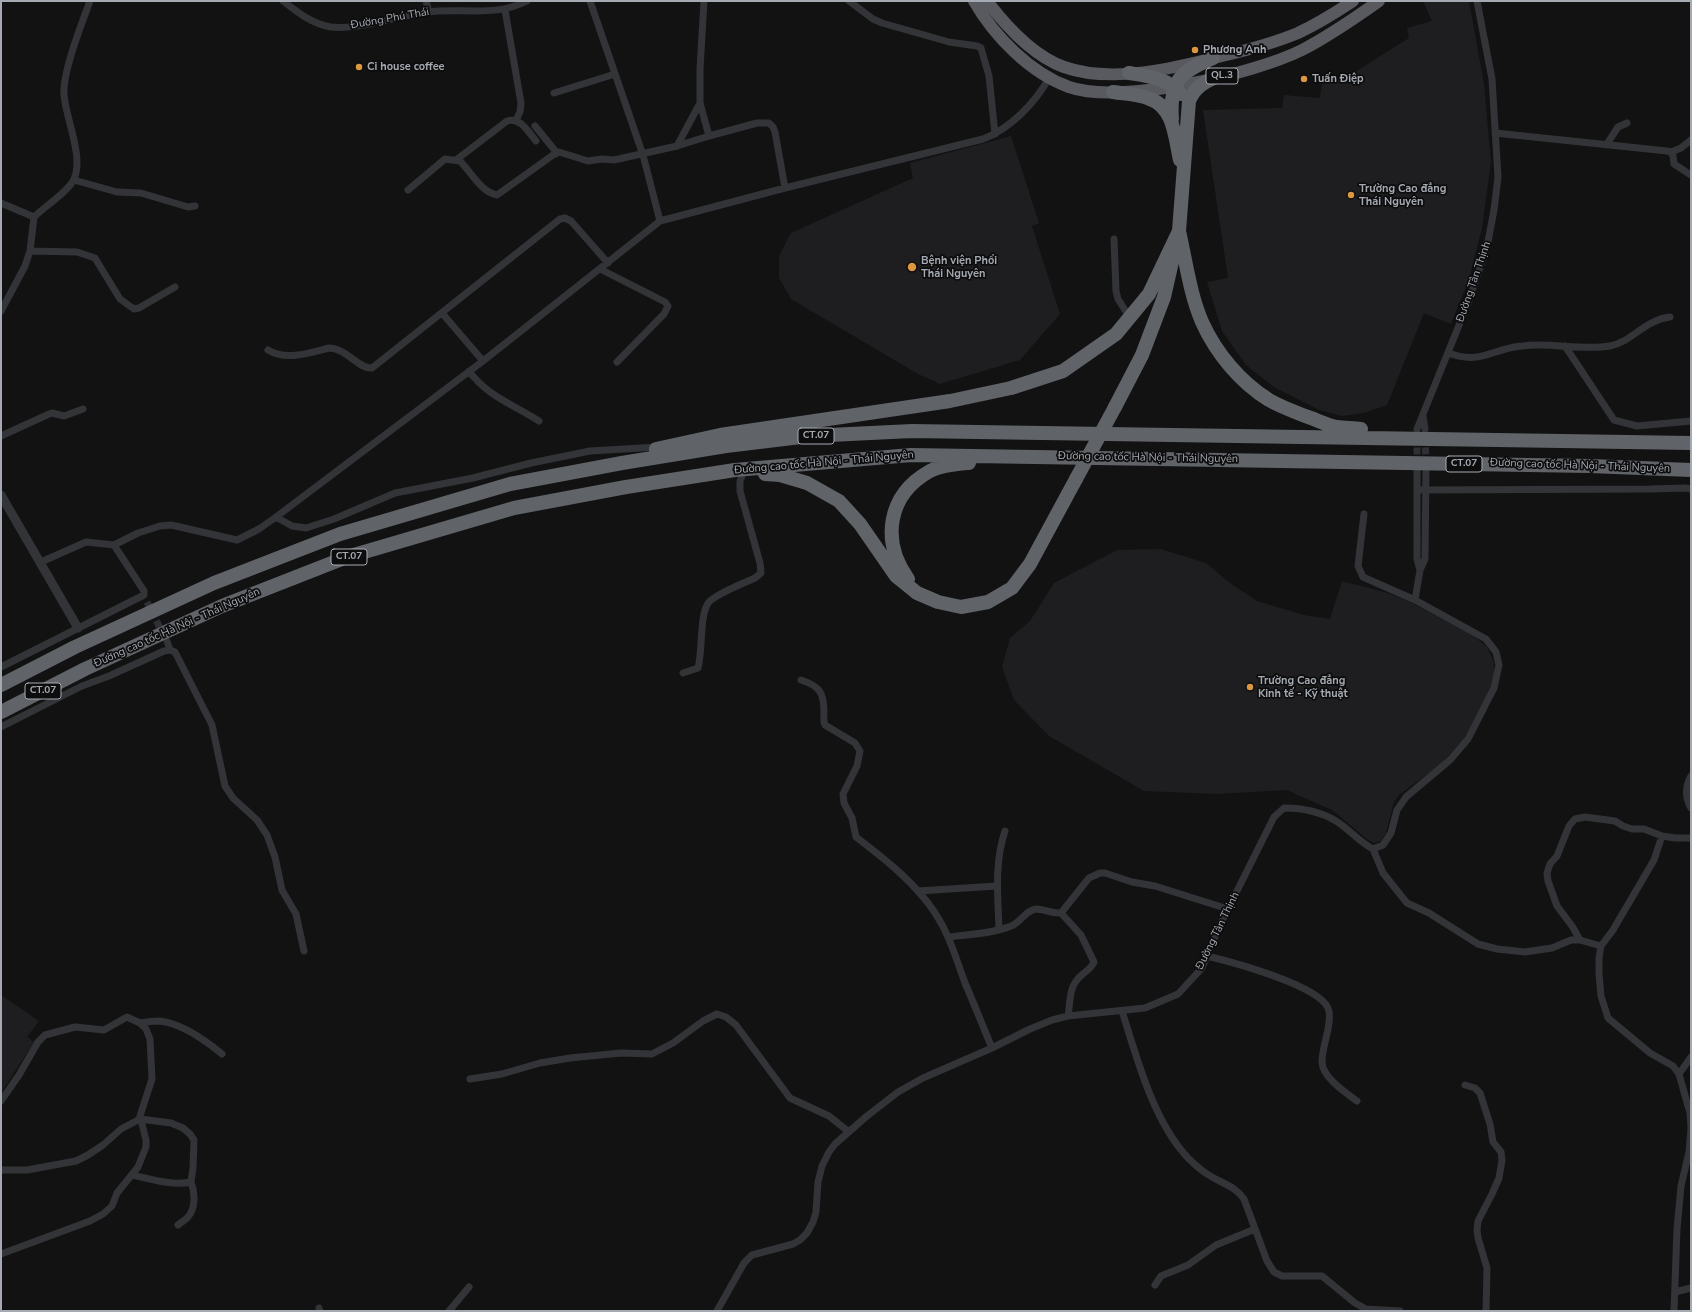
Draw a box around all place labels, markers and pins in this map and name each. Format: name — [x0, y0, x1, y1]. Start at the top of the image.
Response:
place label: Phương Anh — [1203, 43, 1266, 57]
marker: Phương Anh — [1190, 45, 1200, 55]
place label: Ci house coffee — [367, 60, 445, 74]
marker: Ci house coffee — [354, 62, 364, 72]
place label: Tuấn Điệp — [1312, 72, 1364, 86]
marker: Tuấn Điệp — [1299, 74, 1309, 84]
place label: Trường Cao đẳng Thái Nguyên — [1359, 182, 1446, 208]
marker: Trường Cao đẳng Thái Nguyên — [1346, 190, 1356, 200]
place label: Bệnh viện Phổi Thái Nguyên — [921, 254, 997, 280]
marker: Bệnh viện Phổi Thái Nguyên — [906, 261, 918, 273]
place label: Trường Cao đẳng Kinh tế - Kỹ thuật — [1258, 674, 1348, 700]
marker: Trường Cao đẳng Kinh tế - Kỹ thuật — [1245, 682, 1255, 692]

